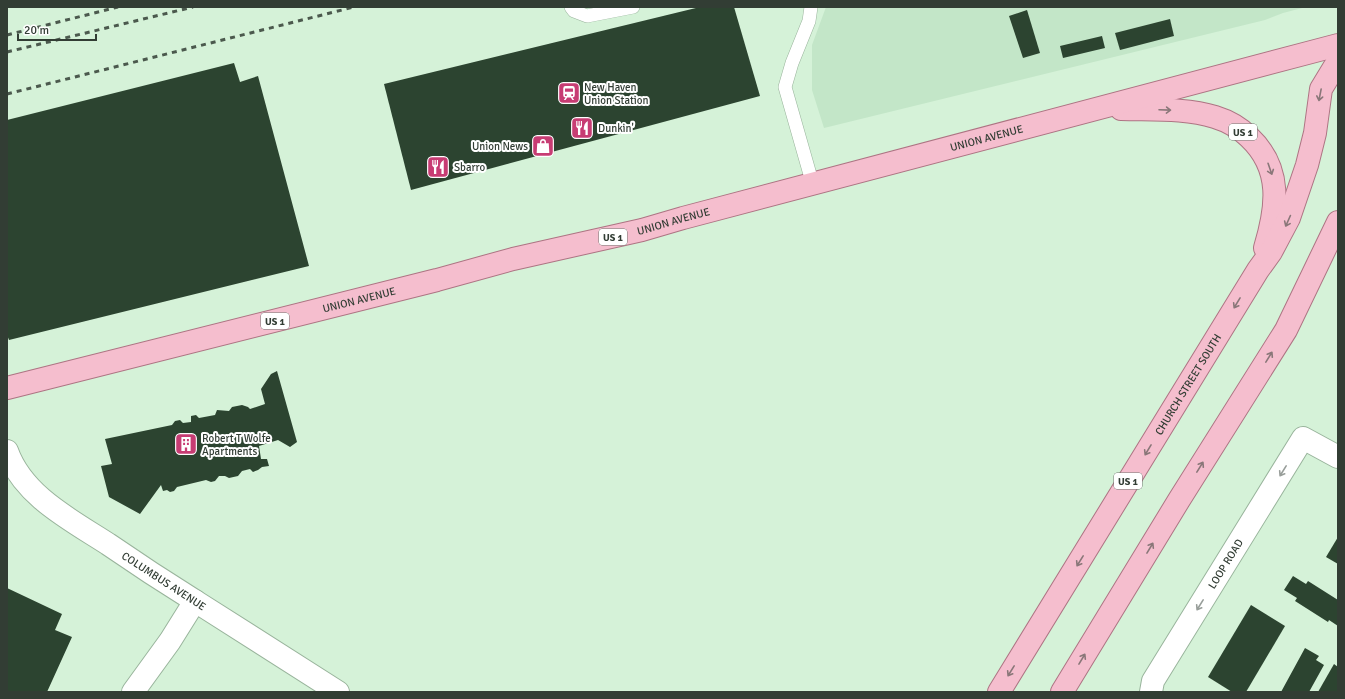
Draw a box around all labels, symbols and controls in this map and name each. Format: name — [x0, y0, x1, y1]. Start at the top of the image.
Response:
scale bar — [18, 16, 96, 42]
text: 20 m — [24, 23, 49, 38]
station icon: New Haven Union Station — [556, 80, 582, 106]
place label: New Haven Union Station — [584, 81, 649, 107]
one-way arrow — [1316, 88, 1324, 101]
one-way arrow — [1158, 107, 1171, 114]
restaurant icon: Dunkin' — [569, 115, 595, 141]
place label: Dunkin' — [598, 122, 634, 135]
street label: UNION AVENUE — [949, 122, 1025, 154]
road number: US 1 — [1229, 124, 1257, 140]
shop icon: Union News — [530, 133, 556, 159]
place label: Union News — [472, 140, 528, 153]
restaurant icon: Sbarro — [425, 154, 451, 180]
place label: Sbarro — [454, 161, 485, 174]
one-way arrow — [1267, 163, 1274, 176]
street label: UNION AVENUE — [636, 205, 711, 238]
one-way arrow — [1284, 214, 1291, 226]
road number: US 1 — [599, 229, 627, 245]
street label: UNION AVENUE — [321, 285, 397, 316]
one-way arrow — [1233, 297, 1241, 309]
road number: US 1 — [261, 313, 289, 329]
street label: CHURCH STREET SOUTH — [1152, 332, 1224, 437]
one-way arrow — [1265, 352, 1273, 363]
building icon: Robert T Wolfe Apartments — [173, 431, 199, 457]
place label: Robert T Wolfe Apartments — [202, 432, 271, 458]
one-way arrow — [1143, 444, 1151, 456]
one-way arrow — [1196, 461, 1204, 473]
one-way arrow — [1279, 465, 1287, 476]
road number: US 1 — [1114, 473, 1142, 489]
street label: LOOP ROAD — [1206, 537, 1246, 591]
one-way arrow — [1146, 542, 1154, 554]
street label: COLUMBUS AVENUE — [119, 549, 208, 613]
one-way arrow — [1075, 555, 1083, 567]
one-way arrow — [1196, 599, 1204, 610]
one-way arrow — [1079, 653, 1087, 665]
one-way arrow — [1007, 666, 1016, 677]

